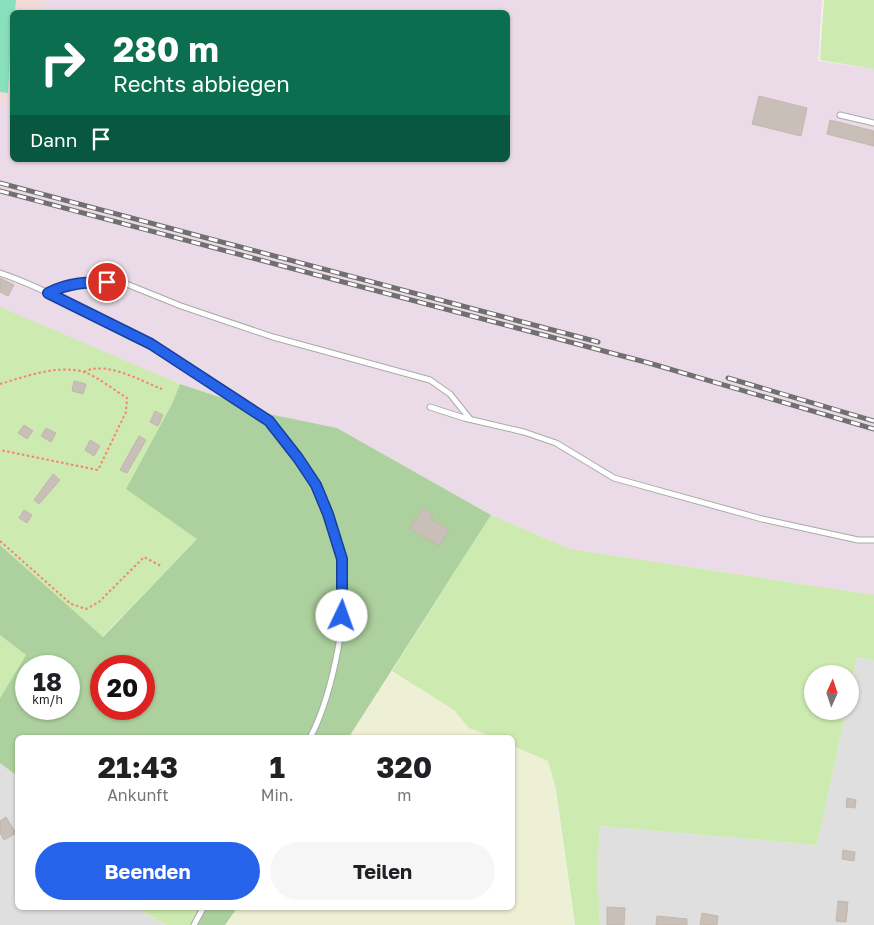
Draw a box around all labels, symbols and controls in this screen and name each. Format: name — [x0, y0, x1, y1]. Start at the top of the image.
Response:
text: 280 m — [113, 28, 219, 70]
icon: right — [30, 30, 95, 95]
text: Rechts abbiegen — [113, 70, 290, 97]
icon: arrive — [87, 125, 115, 153]
text: Dann — [30, 128, 77, 151]
pin — [86, 261, 128, 303]
icon: arrive — [93, 268, 121, 296]
position arrow — [315, 589, 367, 641]
speed limit sign: 20 — [90, 655, 155, 720]
north arrow — [804, 665, 859, 720]
map controls — [804, 665, 859, 720]
text: 18 — [33, 666, 62, 697]
text: km/h — [32, 692, 63, 707]
text: 21:43 — [98, 749, 178, 785]
text: 1 — [269, 749, 285, 785]
text: 320 — [376, 749, 432, 785]
text: Ankunft — [107, 785, 169, 805]
text: Min. — [261, 785, 293, 805]
text: m — [397, 785, 411, 805]
button: Beenden — [35, 842, 260, 900]
button: Teilen — [270, 842, 495, 900]

